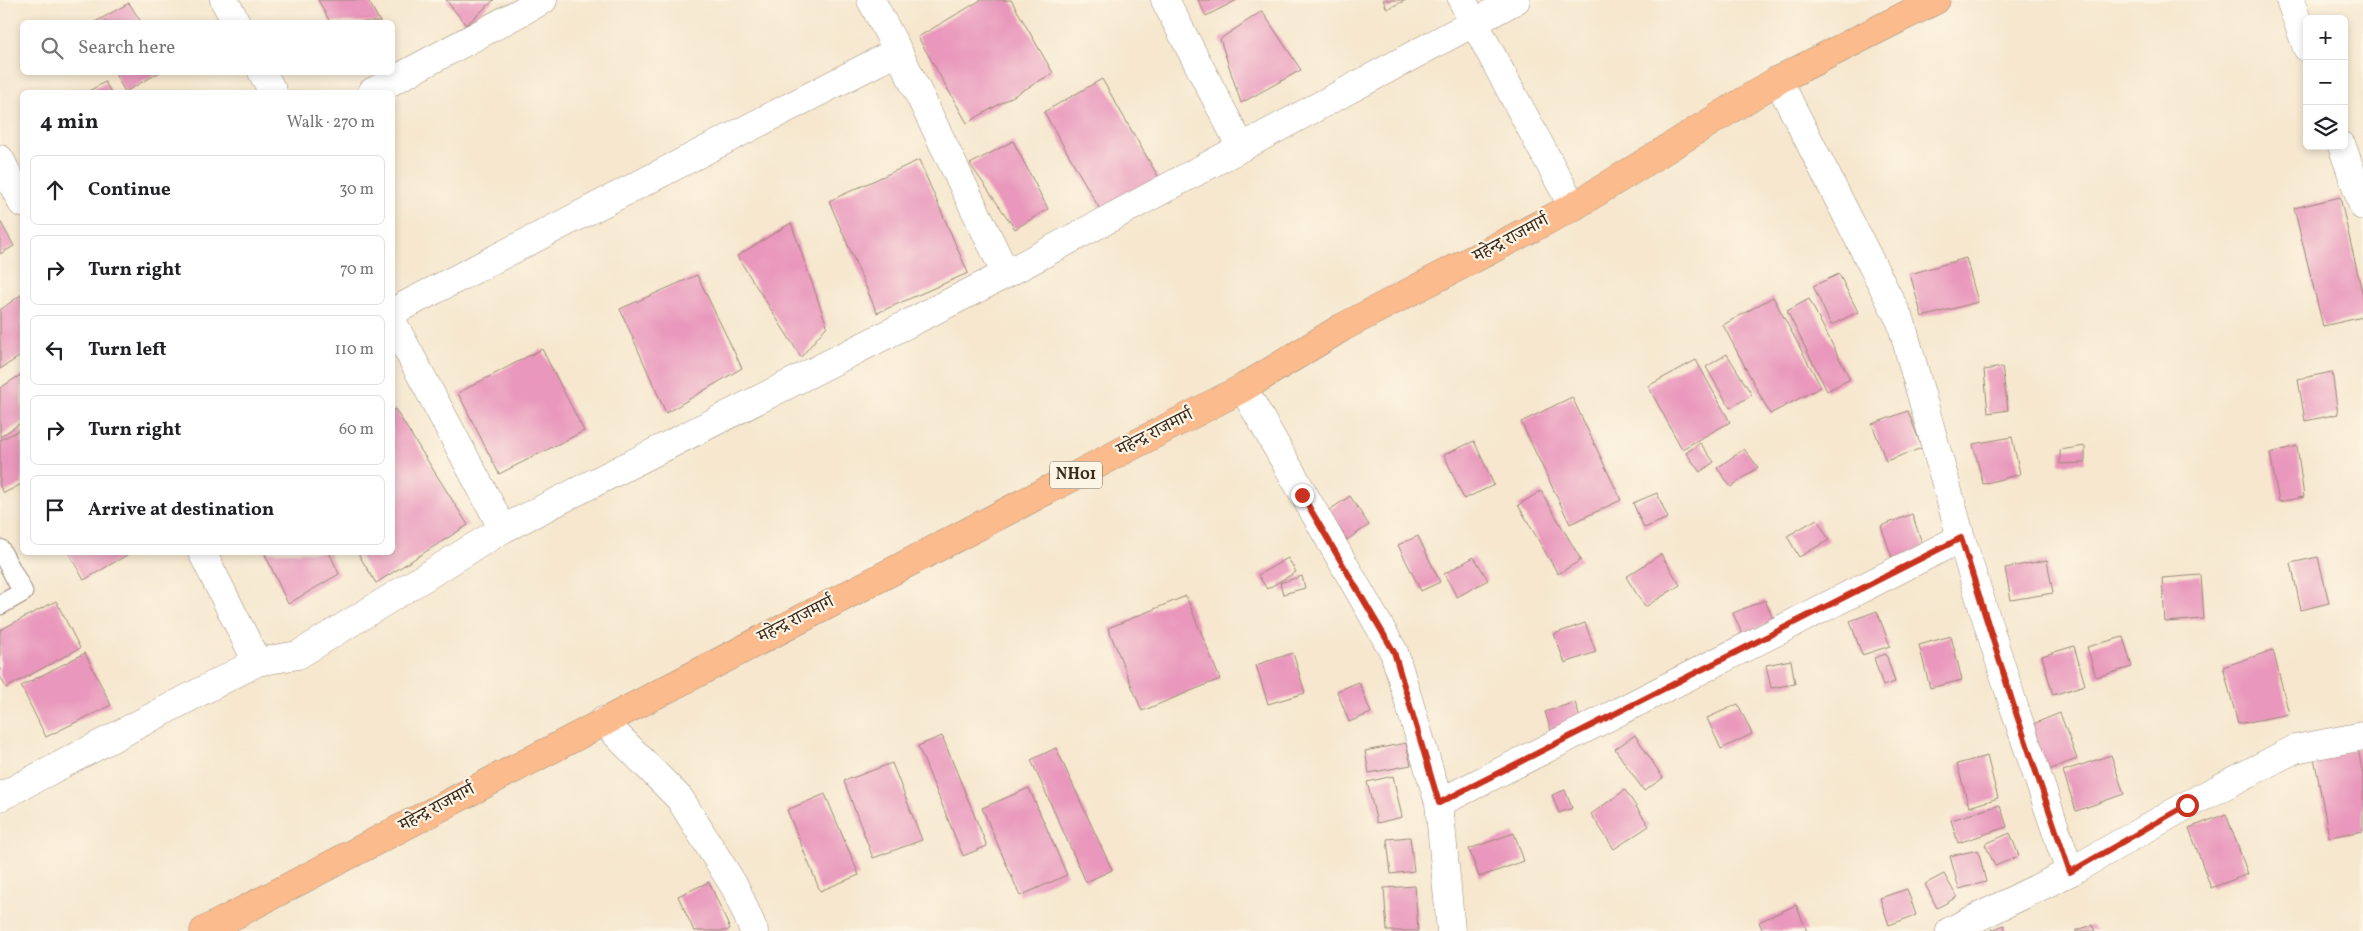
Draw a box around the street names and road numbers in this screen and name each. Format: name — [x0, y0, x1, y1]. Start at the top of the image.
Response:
street label: महेन्द्र राजमार्ग — [1468, 208, 1555, 270]
street label: महेन्द्र राजमार्ग — [1112, 402, 1199, 463]
road number: NH01 — [1050, 462, 1102, 488]
street label: महेन्द्र राजमार्ग — [753, 589, 840, 650]
street label: महेन्द्र राजमार्ग — [394, 777, 481, 839]

